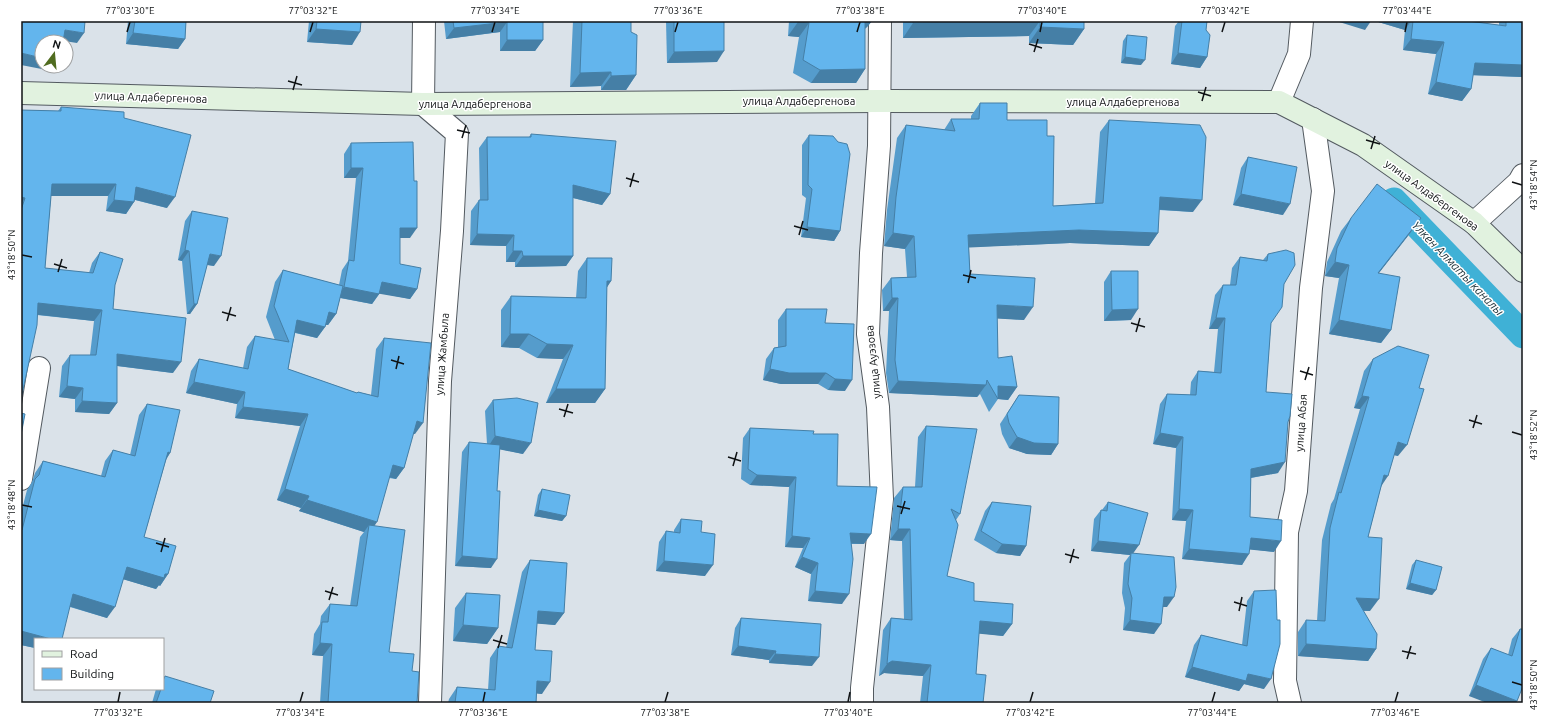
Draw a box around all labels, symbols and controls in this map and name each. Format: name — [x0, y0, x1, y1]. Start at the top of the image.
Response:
text: 77°03'30"E — [105, 5, 155, 16]
text: 77°03'32"E — [288, 5, 338, 16]
text: 77°03'34"E — [470, 5, 520, 16]
text: 77°03'36"E — [653, 5, 703, 16]
text: 77°03'38"E — [835, 5, 885, 16]
text: 77°03'40"E — [1017, 5, 1067, 16]
text: 77°03'42"E — [1200, 5, 1250, 16]
text: 77°03'44"E — [1382, 5, 1432, 16]
north arrow — [34, 34, 74, 74]
text: N — [51, 37, 62, 51]
street label: улица Алдабергенова — [95, 89, 207, 105]
street label: улица Алдабергенова — [743, 95, 855, 107]
street label: улица Алдабергенова — [1067, 96, 1179, 108]
street label: улица Алдабергенова — [419, 98, 531, 110]
street label: улица Алдабергенова — [1383, 157, 1481, 233]
text: 43°18'54"N — [1528, 160, 1539, 210]
water label: Үлкен Алматы каналы — [1410, 218, 1506, 318]
text: 43°18'50"N — [6, 230, 17, 280]
street label: улица Жамбыла — [433, 312, 451, 396]
street label: улица Ауэзова — [863, 325, 883, 399]
street label: улица Абая — [1293, 394, 1309, 452]
text: 43°18'52"N — [1528, 410, 1539, 460]
text: 43°18'48"N — [6, 480, 17, 530]
legend — [34, 638, 164, 690]
text: Road — [70, 647, 98, 660]
text: 43°18'50"N — [1528, 660, 1539, 710]
text: Building — [70, 667, 114, 680]
text: 77°03'32"E — [93, 707, 143, 718]
text: 77°03'34"E — [275, 707, 325, 718]
text: 77°03'36"E — [458, 707, 508, 718]
text: 77°03'38"E — [640, 707, 690, 718]
text: 77°03'40"E — [823, 707, 873, 718]
text: 77°03'42"E — [1005, 707, 1055, 718]
text: 77°03'44"E — [1187, 707, 1237, 718]
text: 77°03'46"E — [1370, 707, 1420, 718]

